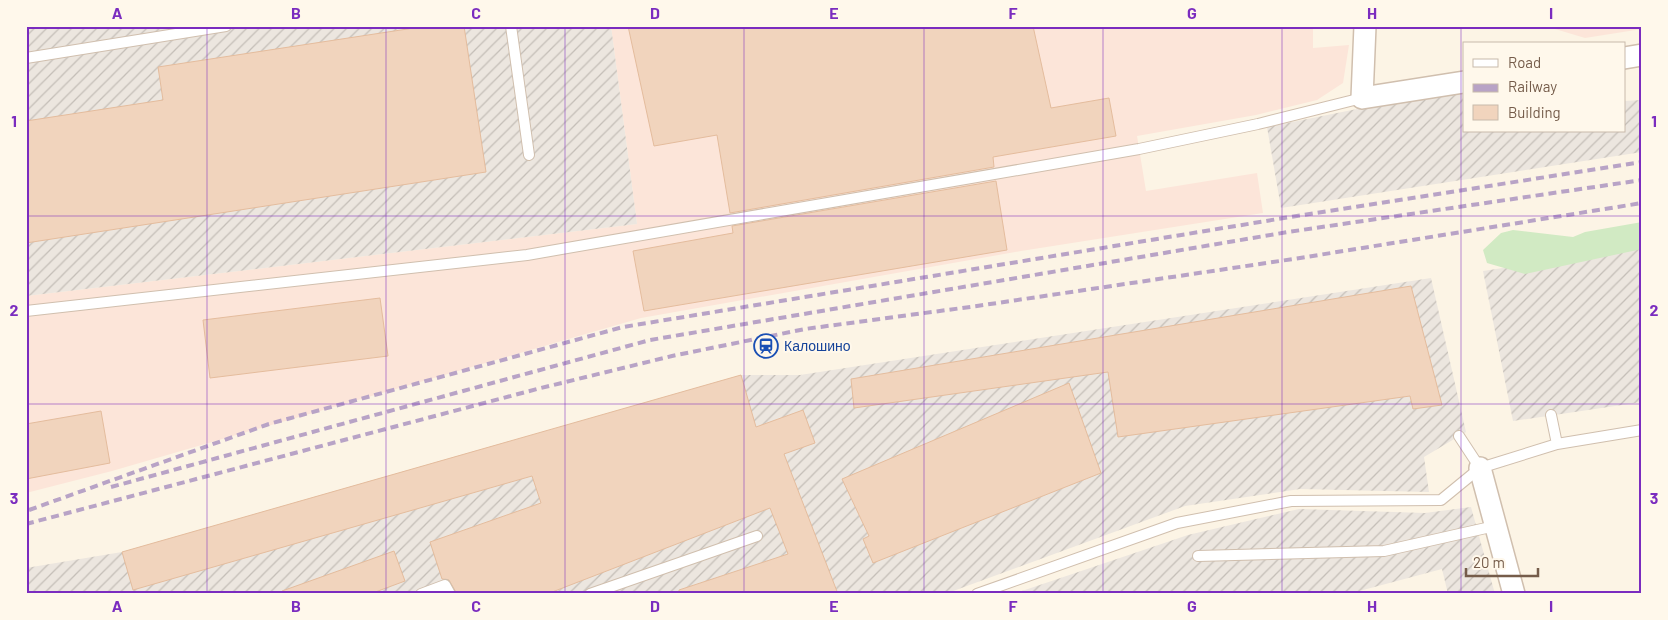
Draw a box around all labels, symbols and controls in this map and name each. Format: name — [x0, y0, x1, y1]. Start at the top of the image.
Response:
text: A — [112, 3, 123, 22]
text: B — [291, 3, 301, 22]
text: C — [471, 3, 481, 22]
text: D — [650, 3, 660, 22]
text: E — [829, 3, 839, 22]
text: F — [1009, 3, 1018, 22]
text: G — [1187, 3, 1197, 22]
text: H — [1367, 3, 1377, 22]
text: I — [1549, 3, 1553, 22]
legend — [1463, 42, 1626, 132]
text: Road — [1508, 53, 1541, 71]
text: Railway — [1508, 77, 1557, 95]
text: Building — [1508, 103, 1561, 121]
text: 1 — [11, 111, 17, 130]
text: 1 — [1651, 111, 1657, 130]
text: 2 — [10, 300, 19, 319]
text: 2 — [1650, 300, 1659, 319]
station icon: Калошино — [753, 333, 779, 359]
place label: Калошино — [784, 337, 851, 354]
text: 3 — [10, 488, 18, 507]
text: 3 — [1650, 488, 1658, 507]
scale bar — [1466, 545, 1538, 577]
text: 20 m — [1473, 553, 1505, 571]
text: A — [112, 596, 123, 615]
text: B — [291, 596, 301, 615]
text: C — [471, 596, 481, 615]
text: D — [650, 596, 660, 615]
text: E — [829, 596, 839, 615]
text: F — [1009, 596, 1018, 615]
text: G — [1187, 596, 1197, 615]
text: H — [1367, 596, 1377, 615]
text: I — [1549, 596, 1553, 615]

